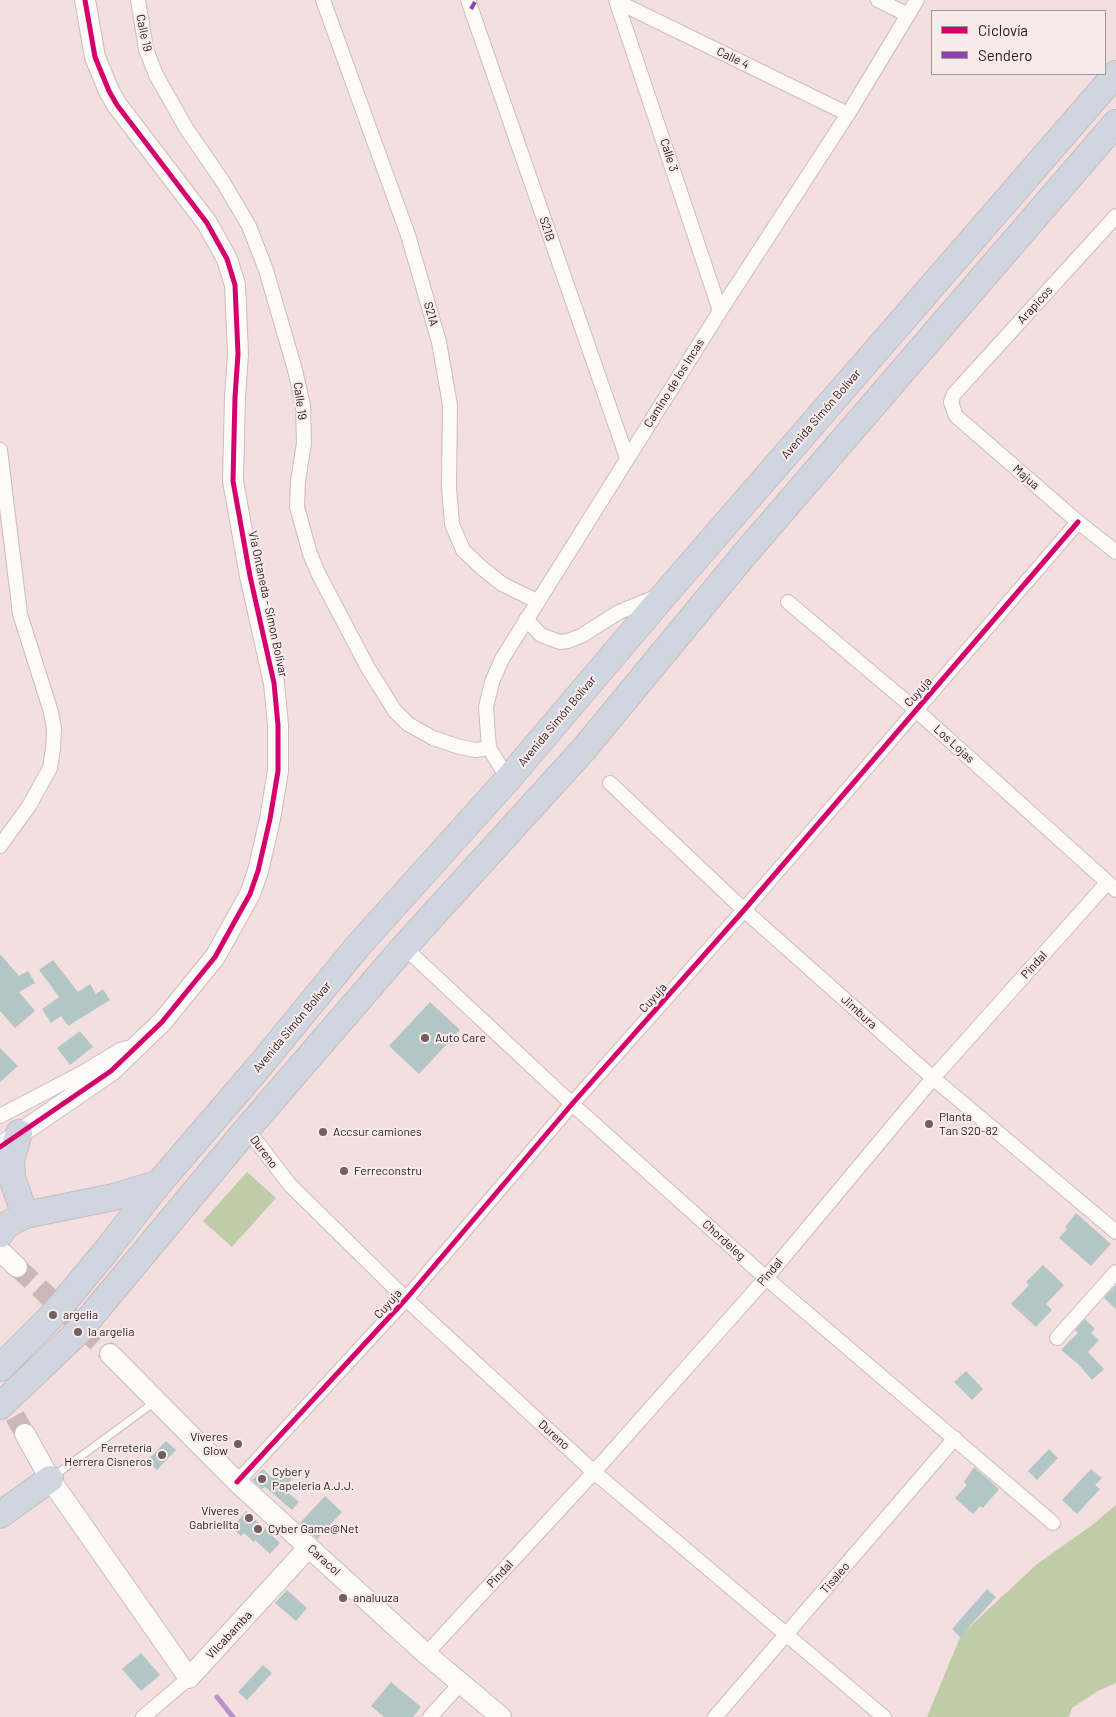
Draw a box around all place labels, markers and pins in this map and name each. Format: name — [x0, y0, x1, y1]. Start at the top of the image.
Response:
place label: Auto Care — [435, 1031, 486, 1045]
marker: Auto Care — [419, 1032, 431, 1044]
place label: Planta Tan S20-82 — [939, 1110, 998, 1138]
marker: Planta Tan S20-82 — [923, 1118, 935, 1130]
place label: Accsur camiones — [333, 1125, 422, 1139]
marker: Accsur camiones — [317, 1126, 329, 1138]
place label: Ferreconstru — [354, 1164, 422, 1178]
marker: Ferreconstru — [338, 1165, 350, 1177]
place label: argelia — [63, 1308, 98, 1322]
marker: argelia — [47, 1309, 59, 1321]
place label: la argelia — [88, 1325, 134, 1339]
marker: la argelia — [72, 1326, 84, 1338]
place label: Víveres Glow — [190, 1430, 228, 1458]
marker: Víveres Glow — [232, 1438, 244, 1450]
place label: Ferretería Herrera Cisneros — [64, 1441, 152, 1469]
marker: Ferretería Herrera Cisneros — [156, 1449, 168, 1461]
place label: Cyber y Papeleria A.J.J. — [272, 1465, 354, 1493]
marker: Cyber y Papeleria A.J.J. — [256, 1473, 268, 1485]
place label: Víveres Gabrielita — [189, 1504, 239, 1532]
marker: Víveres Gabrielita — [243, 1512, 255, 1524]
place label: Cyber Game@Net — [268, 1522, 359, 1536]
marker: Cyber Game@Net — [252, 1523, 264, 1535]
place label: analuuza — [353, 1591, 399, 1605]
marker: analuuza — [337, 1592, 349, 1604]

